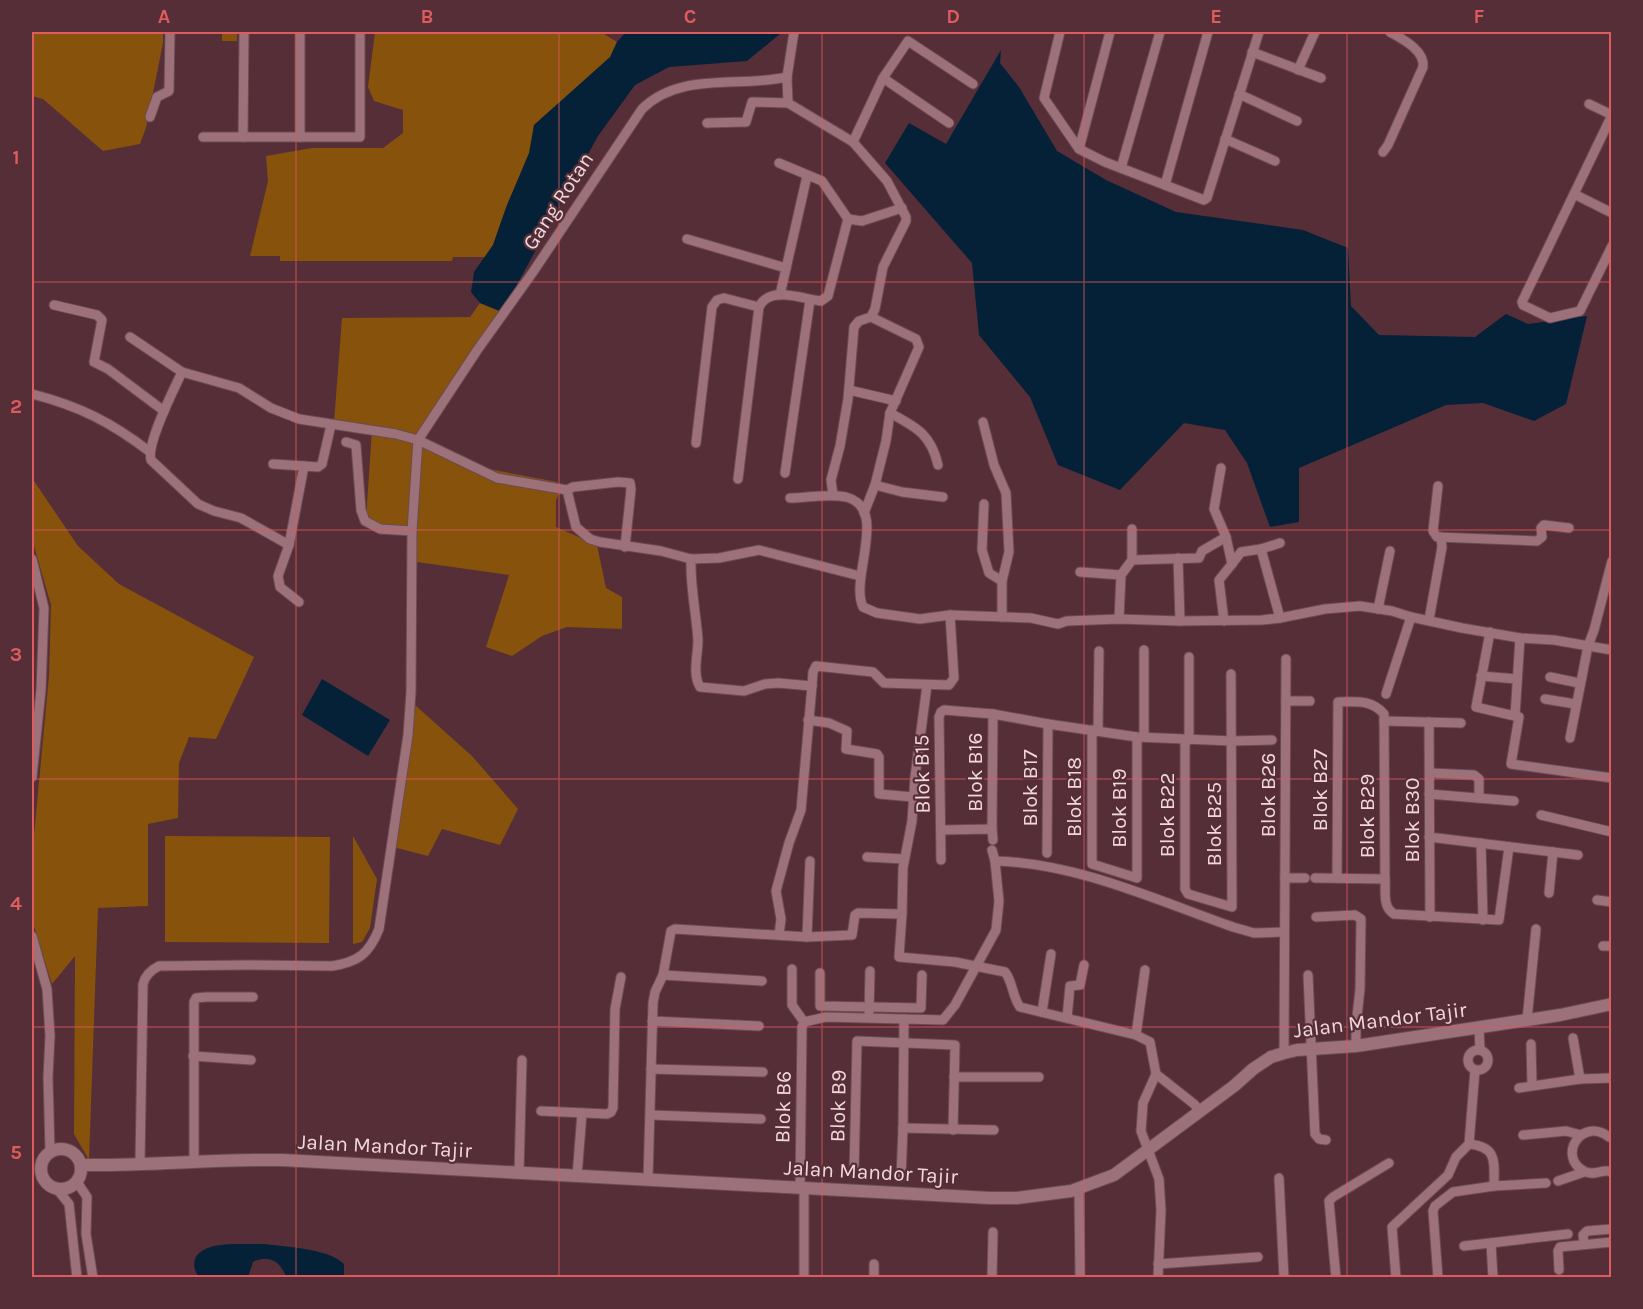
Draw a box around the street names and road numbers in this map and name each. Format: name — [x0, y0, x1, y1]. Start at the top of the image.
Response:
street label: Gang Rotan — [518, 148, 598, 254]
street label: Blok B16 — [963, 732, 987, 812]
street label: Blok B15 — [909, 734, 935, 814]
street label: Blok B17 — [1018, 749, 1042, 827]
street label: Blok B27 — [1308, 749, 1332, 831]
street label: Blok B26 — [1256, 753, 1280, 837]
street label: Blok B18 — [1062, 757, 1086, 837]
street label: Blok B19 — [1107, 768, 1131, 848]
street label: Blok B22 — [1155, 773, 1179, 857]
street label: Blok B29 — [1355, 774, 1379, 858]
street label: Blok B30 — [1400, 777, 1424, 863]
street label: Blok B25 — [1202, 782, 1226, 866]
street label: Jalan Mandor Tajir — [1292, 997, 1468, 1043]
street label: Blok B9 — [825, 1070, 851, 1142]
street label: Blok B6 — [770, 1071, 796, 1143]
street label: Jalan Mandor Tajir — [297, 1129, 473, 1163]
street label: Jalan Mandor Tajir — [783, 1155, 959, 1189]

